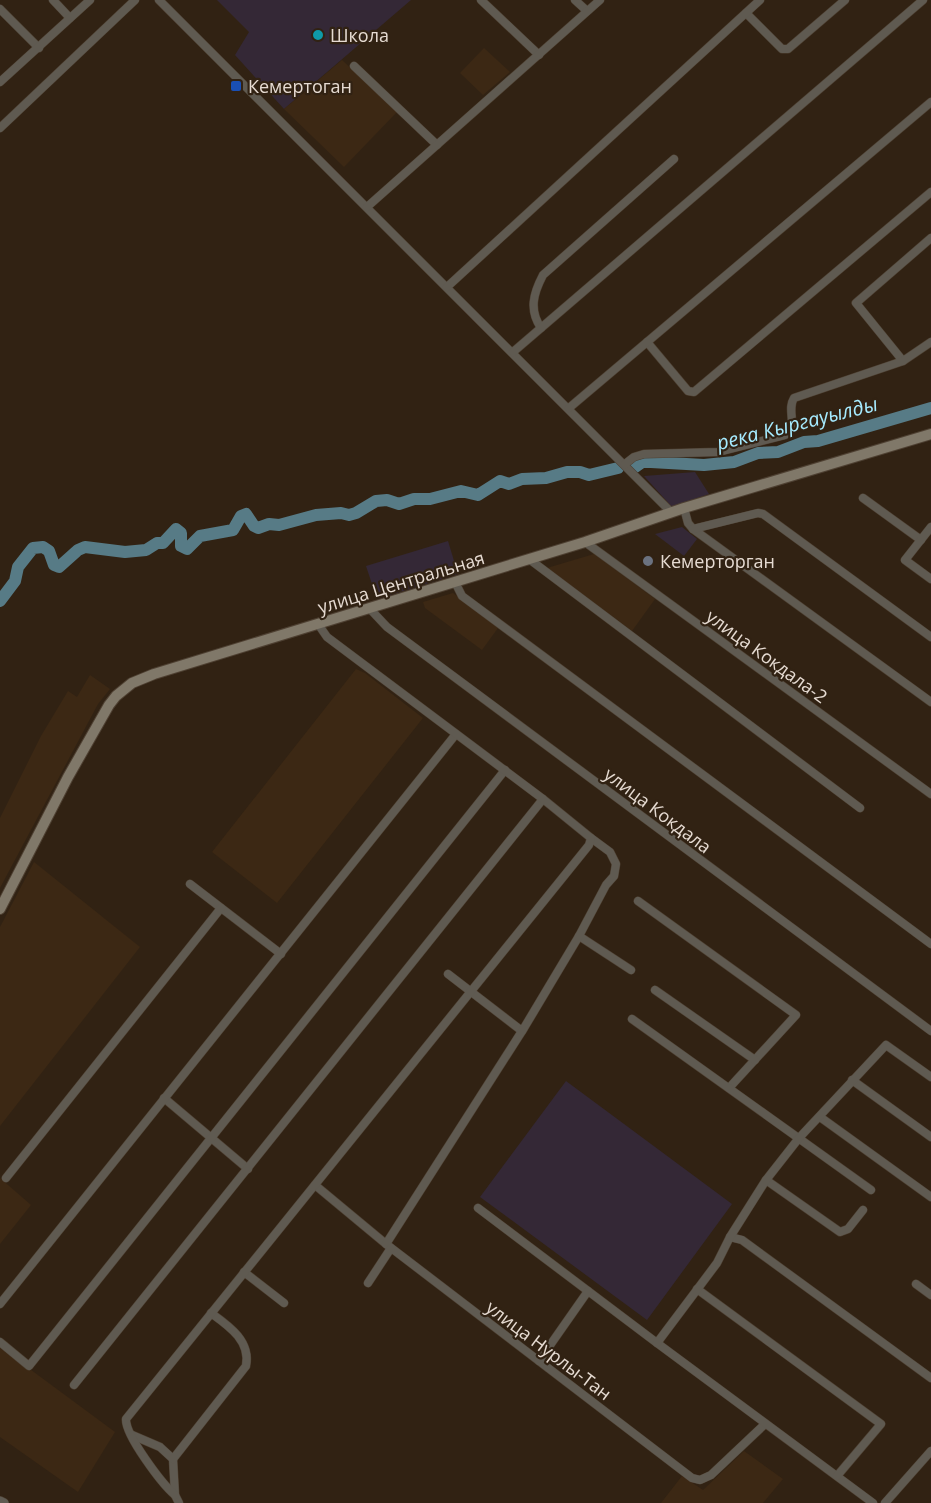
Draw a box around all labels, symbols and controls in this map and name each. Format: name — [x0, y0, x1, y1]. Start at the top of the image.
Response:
place label: Школа — [330, 23, 389, 47]
marker: Школа — [311, 28, 325, 42]
place label: Кемертоган — [248, 74, 352, 98]
marker: Кемертоган — [229, 79, 243, 93]
water label: река Кыргауылды — [713, 390, 880, 456]
street label: улица Центральная — [315, 545, 487, 619]
place label: Кемерторган — [660, 549, 775, 573]
marker: Кемерторган — [641, 554, 655, 568]
street label: улица Кокдала-2 — [701, 604, 833, 708]
street label: улица Кокдала — [599, 762, 717, 858]
street label: улица Нурлы-Тан — [481, 1295, 617, 1405]

